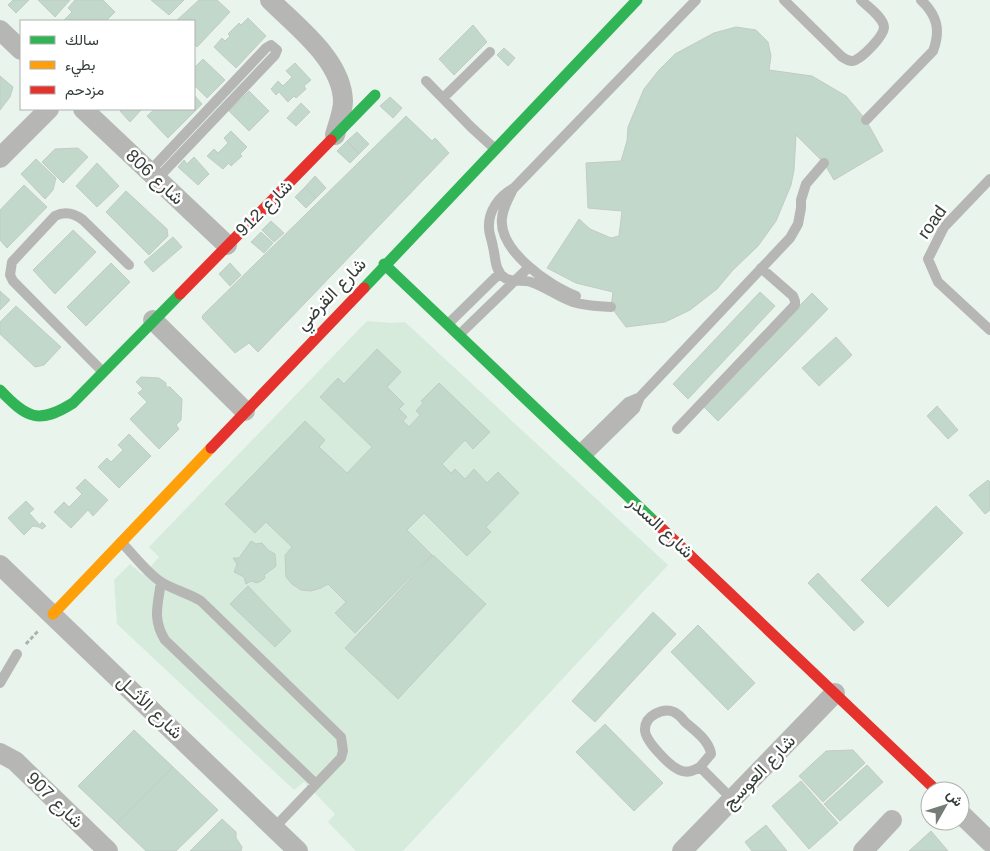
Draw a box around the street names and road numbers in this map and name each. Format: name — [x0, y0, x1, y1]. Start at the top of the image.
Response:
street label: شارع 806 — [121, 145, 188, 210]
street label: شارع 912 — [232, 176, 298, 242]
street label: road — [913, 202, 951, 242]
street label: شارع القرضي — [292, 254, 374, 337]
street label: شارع السدر — [622, 491, 698, 564]
street label: شارع الأثــل — [112, 671, 187, 745]
street label: شارع العوسج — [719, 731, 801, 815]
street label: شارع 907 — [21, 768, 88, 833]

